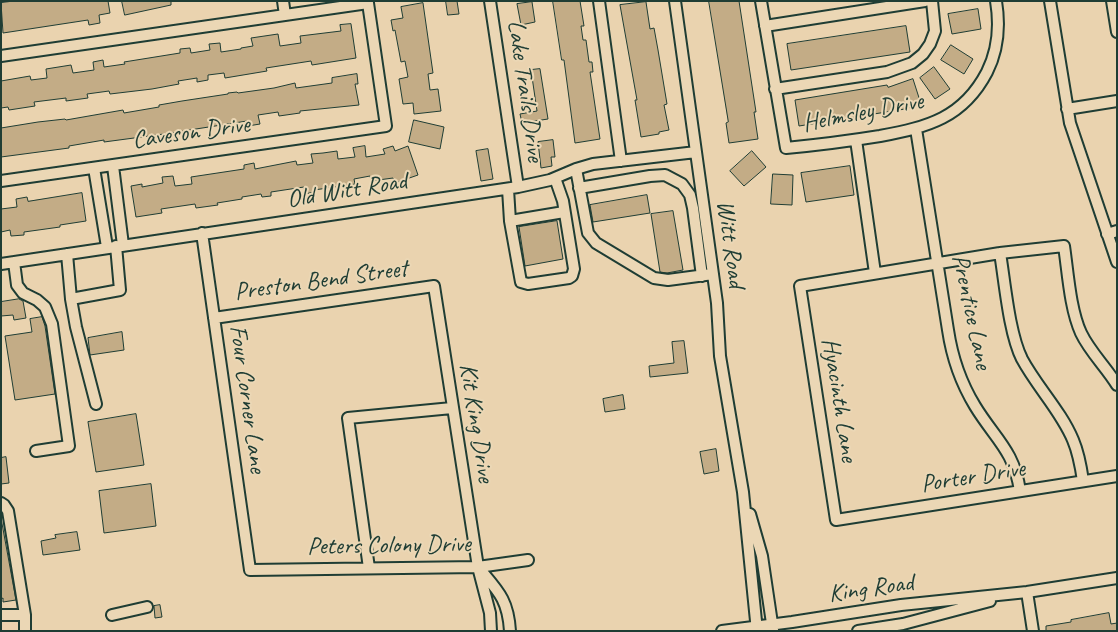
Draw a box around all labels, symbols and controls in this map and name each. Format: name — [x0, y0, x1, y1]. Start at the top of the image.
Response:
street label: Lake Trails Drive — [500, 18, 550, 164]
street label: Helmsley Drive — [800, 87, 926, 139]
street label: Caveson Drive — [130, 110, 252, 156]
street label: Old Witt Road — [285, 167, 409, 215]
street label: Witt Road — [709, 198, 751, 290]
street label: Prentice Lane — [944, 252, 998, 372]
street label: Preston Bend Street — [233, 254, 409, 308]
street label: Four Corner Lane — [222, 323, 272, 475]
street label: Hyacinth Lane — [814, 336, 864, 464]
street label: Kit King Drive — [452, 361, 500, 485]
street label: Porter Drive — [919, 454, 1027, 500]
street label: Peters Colony Drive — [307, 530, 471, 562]
street label: King Road — [827, 568, 915, 610]

